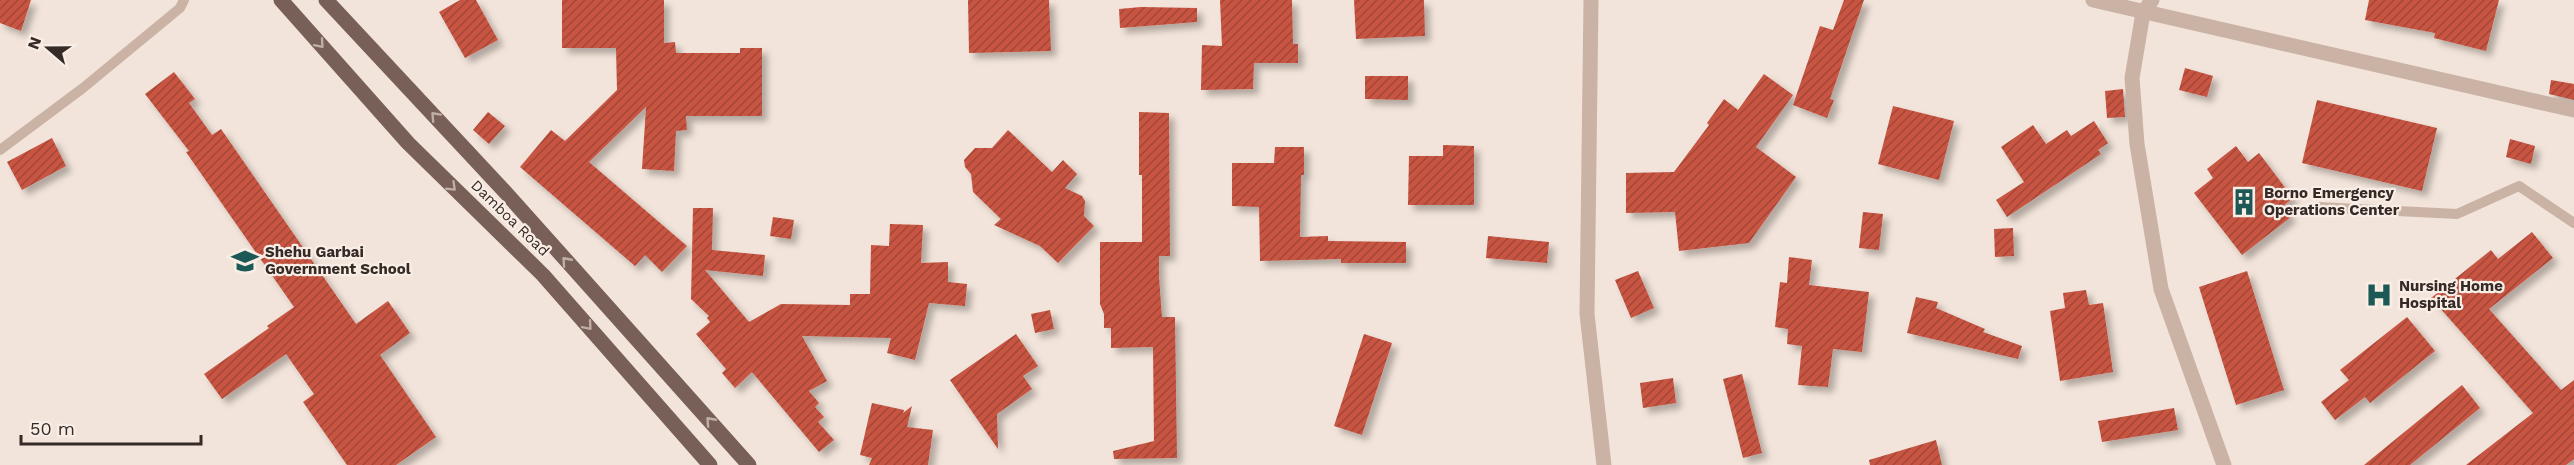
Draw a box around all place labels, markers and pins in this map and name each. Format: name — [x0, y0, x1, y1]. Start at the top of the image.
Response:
place label: Borno Emergency Operations Center — [2264, 184, 2400, 219]
building icon: Borno Emergency Operations Center — [2229, 187, 2259, 217]
place label: Shehu Garbai Government School — [265, 243, 411, 278]
school or university icon: Shehu Garbai Government School — [230, 246, 260, 276]
place label: Nursing Home Hospital — [2399, 277, 2503, 312]
hospital icon: Nursing Home Hospital — [2364, 280, 2394, 310]

